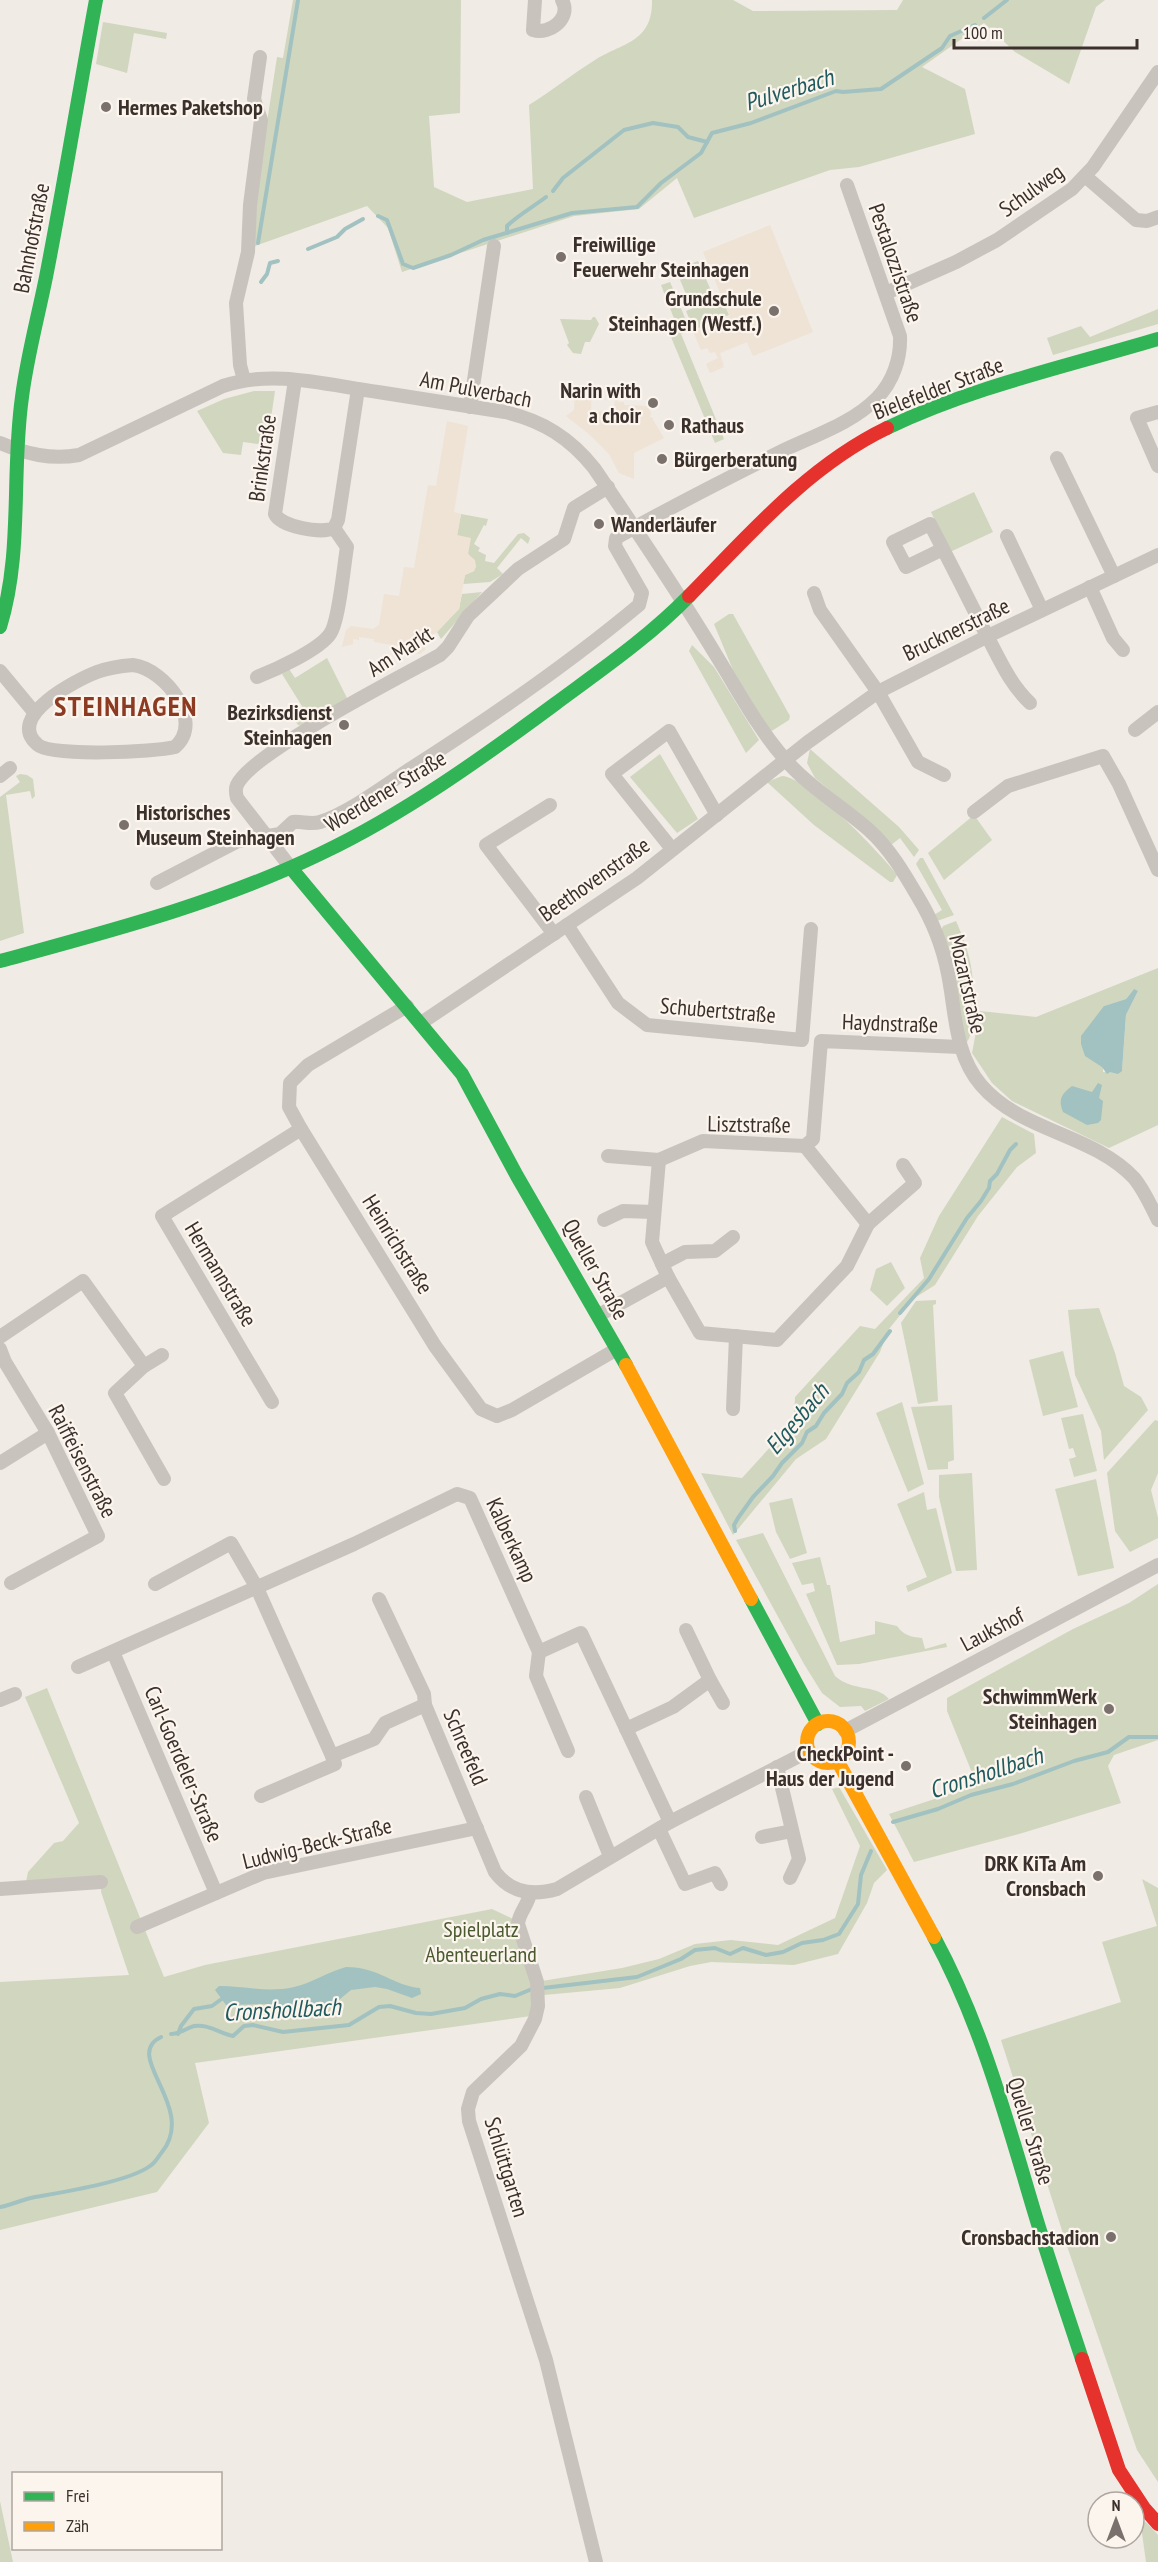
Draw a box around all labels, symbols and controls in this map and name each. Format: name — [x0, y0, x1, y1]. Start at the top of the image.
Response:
scale bar — [954, 12, 1137, 50]
text: 100 m — [963, 21, 1003, 44]
water label: Pulverbach — [741, 61, 838, 118]
place label: Hermes Paketshop — [118, 93, 263, 121]
marker: Hermes Paketshop — [99, 100, 113, 114]
street label: Schulweg — [993, 157, 1069, 223]
street label: Bahnhofstraße — [7, 181, 55, 295]
street label: Pestalozzistraße — [863, 200, 929, 326]
place label: Freiwillige Feuerwehr Steinhagen — [573, 230, 749, 283]
marker: Freiwillige Feuerwehr Steinhagen — [554, 250, 568, 264]
place label: Grundschule Steinhagen (Westf.) — [609, 284, 762, 337]
marker: Grundschule Steinhagen (Westf.) — [767, 304, 781, 318]
street label: Bielefelder Straße — [869, 350, 1007, 426]
street label: Am Pulverbach — [418, 364, 534, 414]
place label: Narin with a choir — [560, 376, 642, 429]
marker: Narin with a choir — [646, 396, 660, 410]
place label: Rathaus — [681, 411, 744, 439]
street label: Brinkstraße — [242, 413, 282, 503]
marker: Rathaus — [662, 418, 676, 432]
place label: Bürgerberatung — [674, 445, 797, 473]
marker: Bürgerberatung — [655, 452, 669, 466]
place label: Wanderläufer — [610, 510, 717, 538]
marker: Wanderläufer — [592, 517, 606, 531]
street label: Brucknerstraße — [898, 591, 1014, 667]
street label: Am Markt — [362, 619, 438, 683]
district label: STEINHAGEN — [54, 687, 198, 724]
place label: Bezirksdienst Steinhagen — [227, 698, 333, 751]
marker: Bezirksdienst Steinhagen — [337, 718, 351, 732]
street label: Woerdener Straße — [319, 744, 451, 838]
place label: Historisches Museum Steinhagen — [136, 798, 295, 851]
marker: Historisches Museum Steinhagen — [117, 818, 131, 832]
street label: Beethovenstraße — [533, 831, 655, 927]
street label: Mozartstraße — [943, 932, 993, 1036]
street label: Schubertstraße — [659, 991, 777, 1029]
street label: Haydnstraße — [841, 1007, 939, 1039]
street label: Lisztstraße — [707, 1109, 791, 1139]
street label: Heinrichstraße — [357, 1189, 439, 1299]
street label: Queller Straße — [557, 1214, 635, 1324]
street label: Hermannstraße — [179, 1216, 263, 1332]
water label: Elgesbach — [758, 1376, 836, 1461]
street label: Raiffeisenstraße — [43, 1400, 123, 1522]
street label: Kalberkamp — [480, 1493, 544, 1587]
street label: Laukshof — [956, 1600, 1030, 1657]
street label: Carl-Goerdeler-Straße — [138, 1682, 230, 1846]
place label: SchwimmWerk Steinhagen — [983, 1682, 1098, 1735]
marker: SchwimmWerk Steinhagen — [1102, 1702, 1116, 1716]
street label: Schreefeld — [437, 1705, 495, 1789]
place label: CheckPoint - Haus der Jugend — [766, 1739, 894, 1792]
water label: Cronshollbach — [925, 1739, 1048, 1805]
marker: CheckPoint - Haus der Jugend — [899, 1759, 913, 1773]
street label: Ludwig-Beck-Straße — [239, 1811, 395, 1875]
place label: DRK KiTa Am Cronsbach — [984, 1849, 1086, 1902]
marker: DRK KiTa Am Cronsbach — [1091, 1869, 1105, 1883]
park label: Spielplatz Abenteuerland — [425, 1915, 537, 1968]
water label: Cronshollbach — [222, 1991, 343, 2028]
street label: Queller Straße — [1001, 2074, 1061, 2188]
street label: Schlüttgarten — [479, 2114, 535, 2220]
place label: Cronsbachstadion — [961, 2223, 1099, 2251]
marker: Cronsbachstadion — [1104, 2230, 1118, 2244]
legend — [12, 2472, 222, 2550]
text: Frei — [66, 2484, 90, 2507]
north arrow — [1086, 2490, 1146, 2550]
text: N — [1112, 2495, 1120, 2515]
text: Zäh — [66, 2514, 89, 2537]

